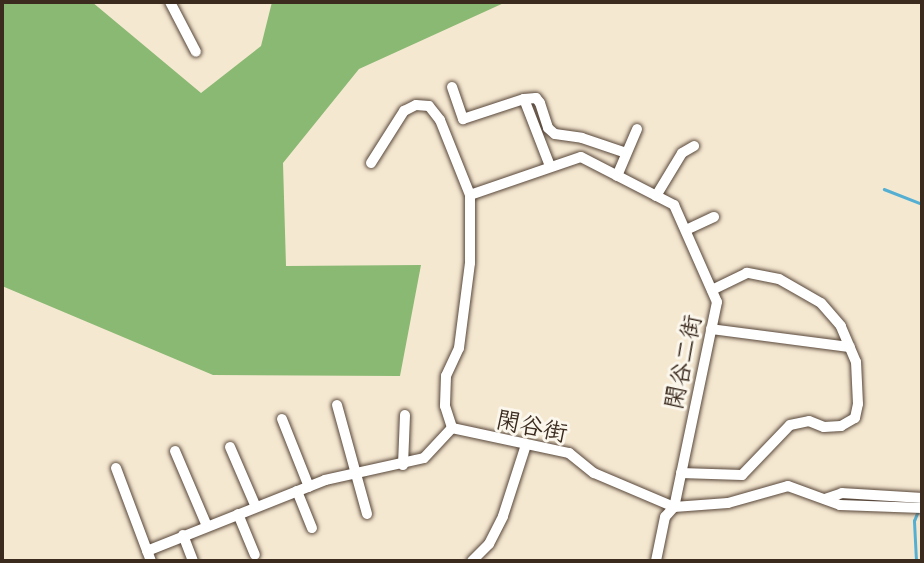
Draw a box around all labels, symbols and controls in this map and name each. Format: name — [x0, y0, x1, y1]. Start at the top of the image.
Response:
street label: 閑谷二街 — [659, 312, 707, 412]
street label: 閑谷街 — [494, 404, 570, 448]

